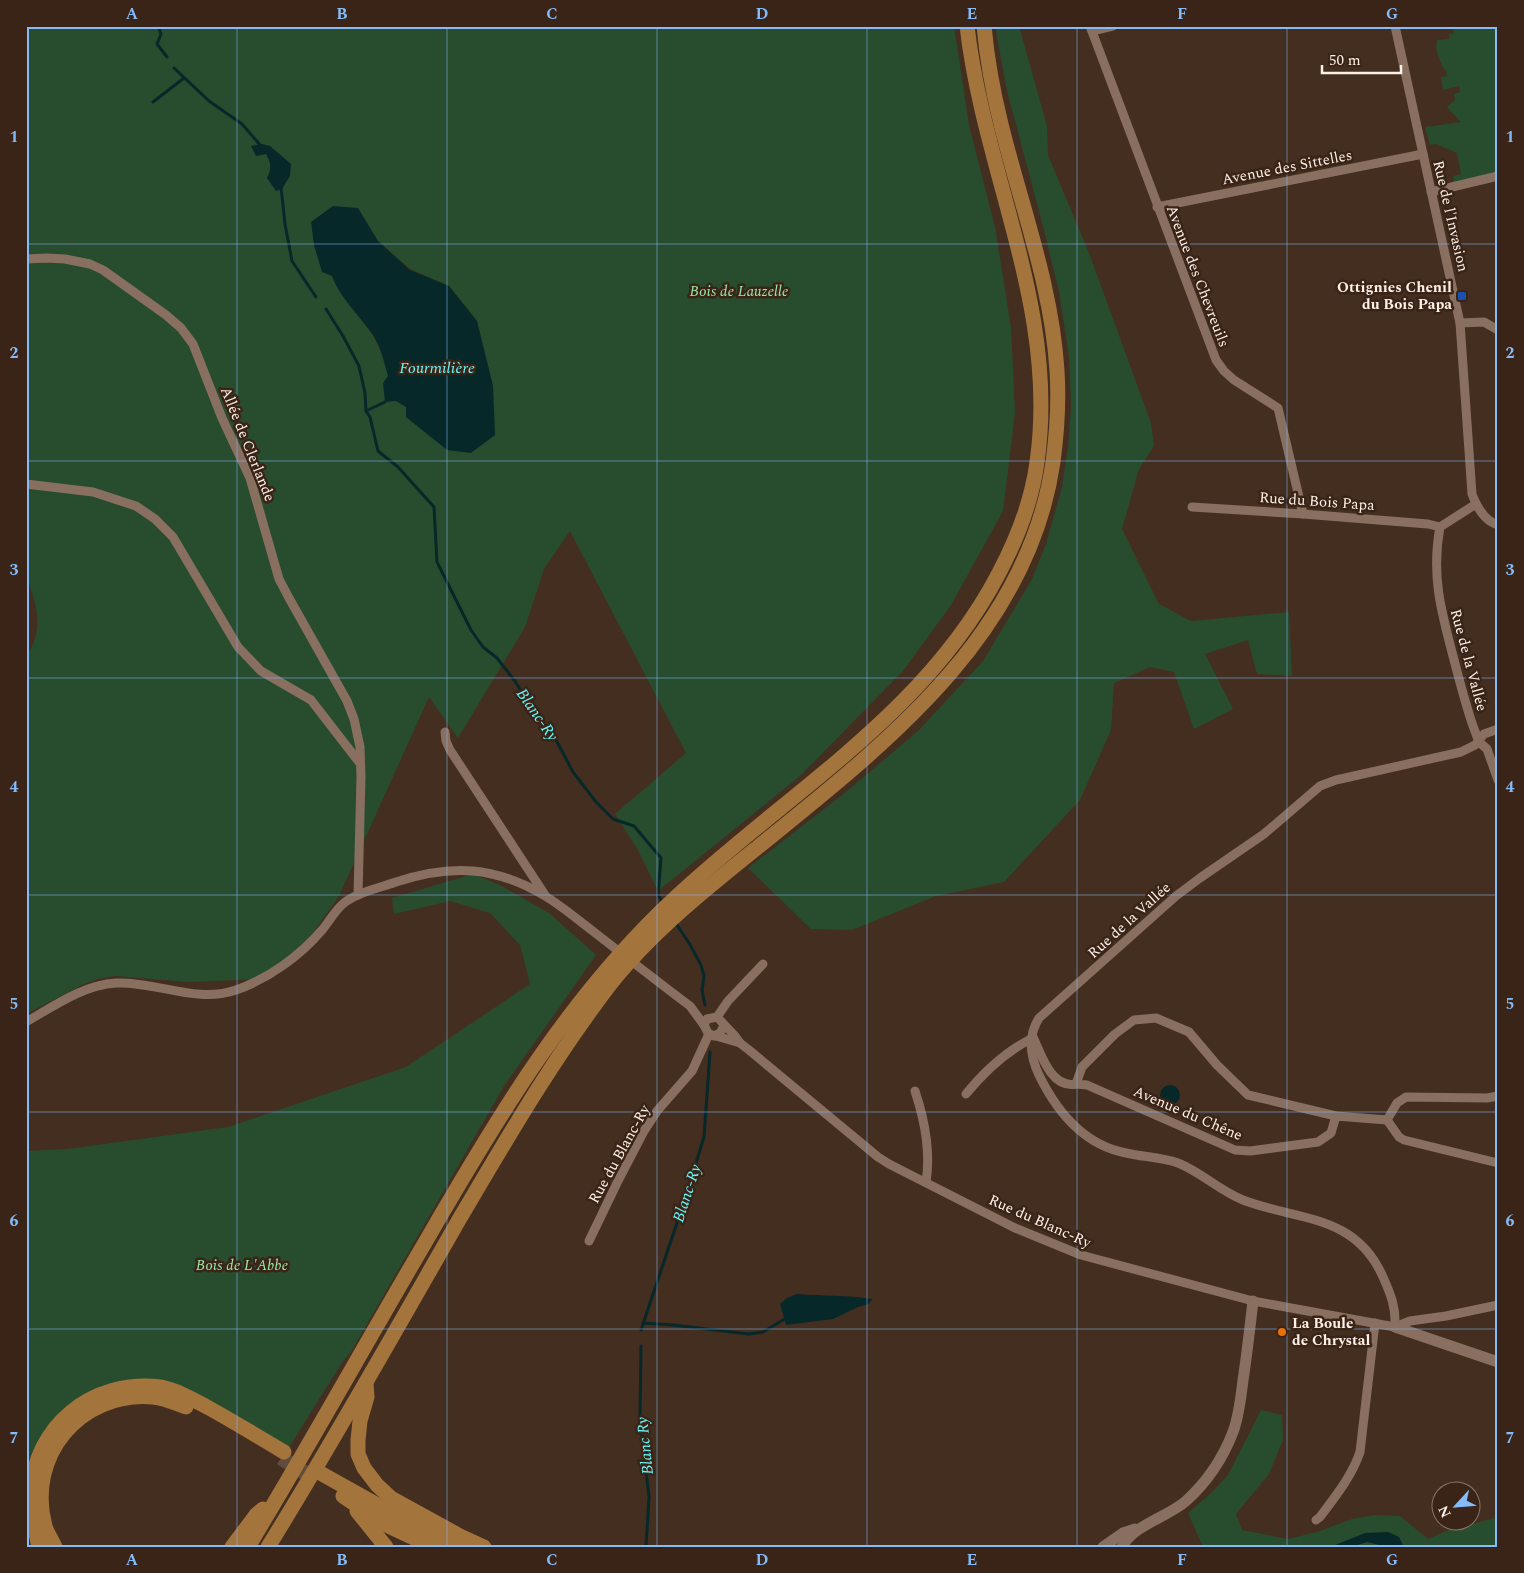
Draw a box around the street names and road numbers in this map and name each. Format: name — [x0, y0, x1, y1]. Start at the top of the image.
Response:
street label: Avenue des Sittelles — [1220, 144, 1354, 191]
street label: Rue de l'Invasion — [1426, 158, 1475, 274]
street label: Avenue des Chevreuils — [1160, 202, 1235, 351]
street label: Allée de Clerlande — [214, 383, 281, 505]
street label: Rue du Bois Papa — [1259, 486, 1376, 517]
street label: Rue de la Vallée — [1444, 606, 1493, 714]
street label: Rue de la Vallée — [1083, 877, 1176, 964]
street label: Avenue du Chêne — [1130, 1080, 1246, 1147]
street label: Rue du Blanc-Ry — [583, 1100, 657, 1208]
street label: Rue du Blanc-Ry — [985, 1189, 1095, 1255]

